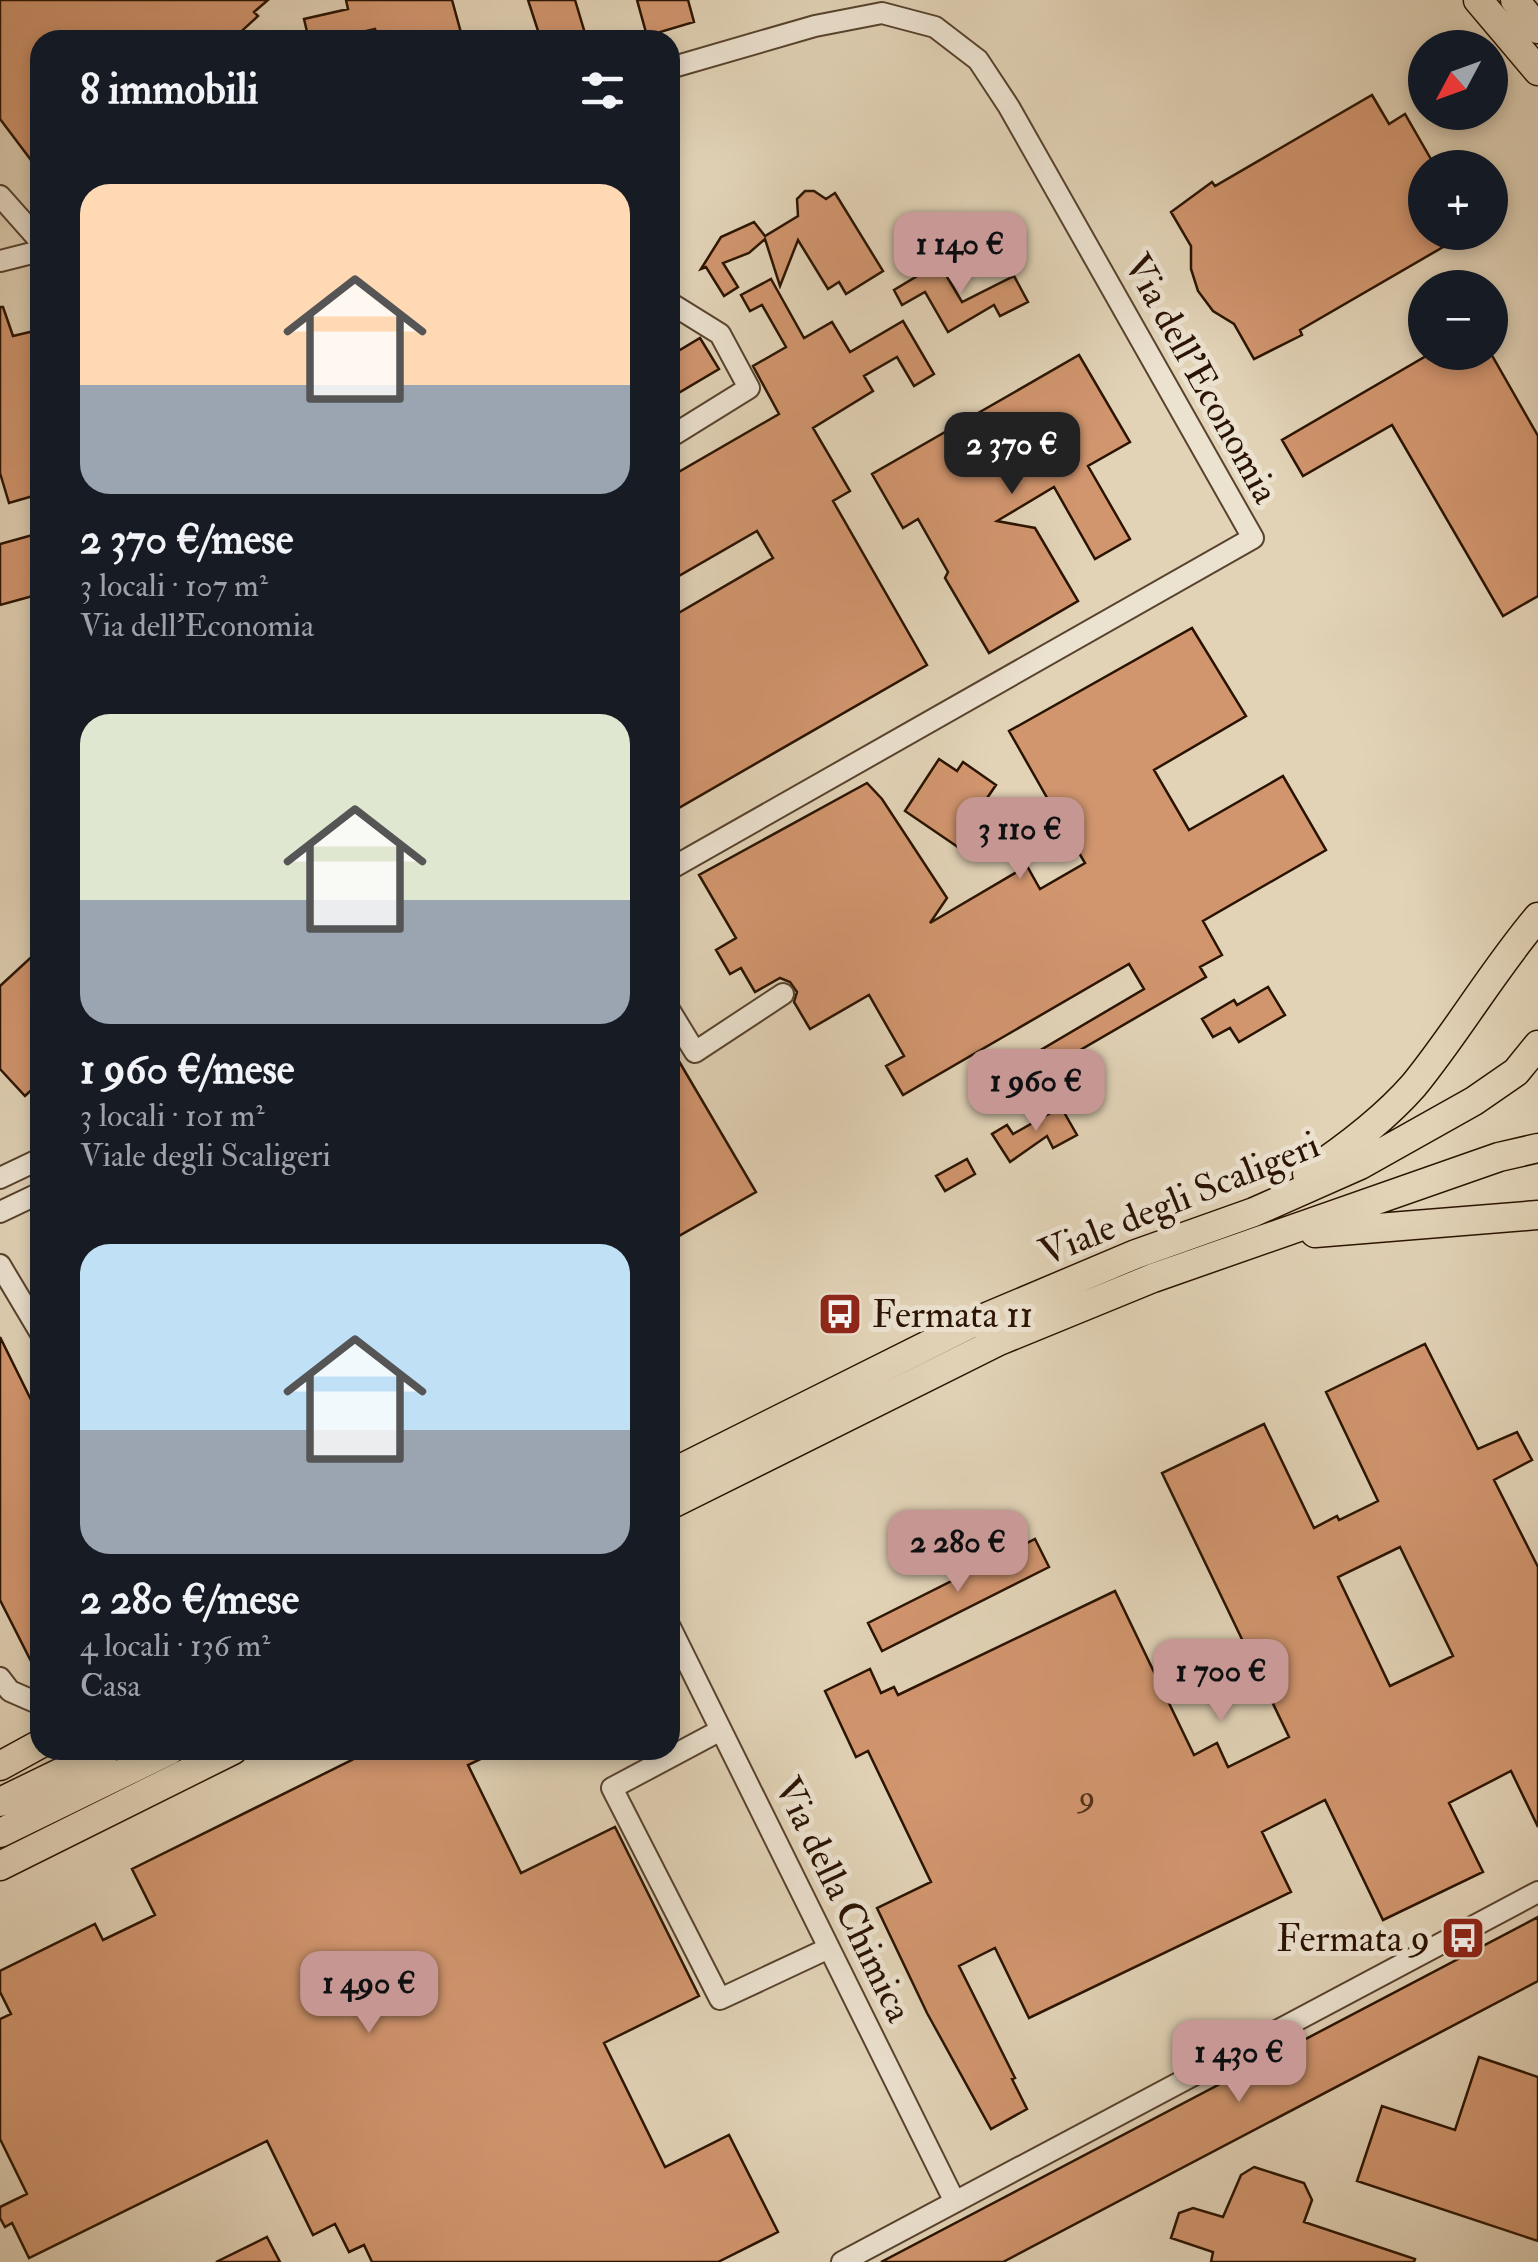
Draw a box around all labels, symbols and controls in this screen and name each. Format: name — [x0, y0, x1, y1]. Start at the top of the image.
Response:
north arrow — [1408, 30, 1508, 130]
map controls — [1408, 30, 1508, 370]
icon: filters — [575, 63, 630, 118]
text: 8 immobili — [80, 64, 259, 116]
button: + — [1408, 150, 1508, 250]
pin: 1 140 € — [868, 212, 1052, 297]
text: 1 140 € — [916, 224, 1004, 264]
street label: Via dell'Economia — [1113, 245, 1290, 512]
icon: home — [265, 249, 445, 429]
button: − — [1408, 270, 1508, 370]
pin: 2 370 € — [920, 412, 1104, 497]
text: 2 370 € — [966, 424, 1058, 464]
text: 2 370 €/mese — [80, 514, 293, 566]
text: 3 locali · 107 m² — [80, 566, 268, 606]
text: Via dell'Economia — [80, 606, 314, 646]
icon: home — [265, 779, 445, 959]
pin: 3 110 € — [928, 797, 1112, 882]
text: 3 110 € — [978, 809, 1062, 849]
text: 1 960 €/mese — [80, 1044, 294, 1096]
pin: 1 960 € — [944, 1049, 1128, 1134]
text: 1 960 € — [990, 1061, 1082, 1101]
text: 3 locali · 101 m² — [80, 1096, 264, 1136]
street label: Viale degli Scaligeri — [1032, 1121, 1326, 1277]
text: Viale degli Scaligeri — [80, 1136, 331, 1176]
bus stop icon: Fermata 11 — [817, 1291, 863, 1337]
place label: Fermata 11 — [872, 1291, 1033, 1339]
icon: home — [265, 1309, 445, 1489]
pin: 2 280 € — [866, 1510, 1050, 1595]
text: 2 280 € — [910, 1522, 1006, 1562]
text: 2 280 €/mese — [80, 1574, 299, 1626]
text: 4 locali · 136 m² — [80, 1626, 270, 1666]
pin: 1 700 € — [1129, 1639, 1313, 1724]
text: 1 700 € — [1175, 1651, 1267, 1691]
text: Casa — [80, 1666, 141, 1706]
street label: Via della Chimica — [763, 1769, 923, 2030]
house number: 9 — [1077, 1777, 1095, 1817]
place label: Fermata 9 — [1277, 1915, 1430, 1963]
bus stop icon: Fermata 9 — [1440, 1915, 1486, 1961]
pin: 1 490 € — [277, 1951, 461, 2036]
text: 1 490 € — [322, 1963, 416, 2003]
pin: 1 430 € — [1147, 2020, 1331, 2105]
text: 1 430 € — [1194, 2032, 1284, 2072]

